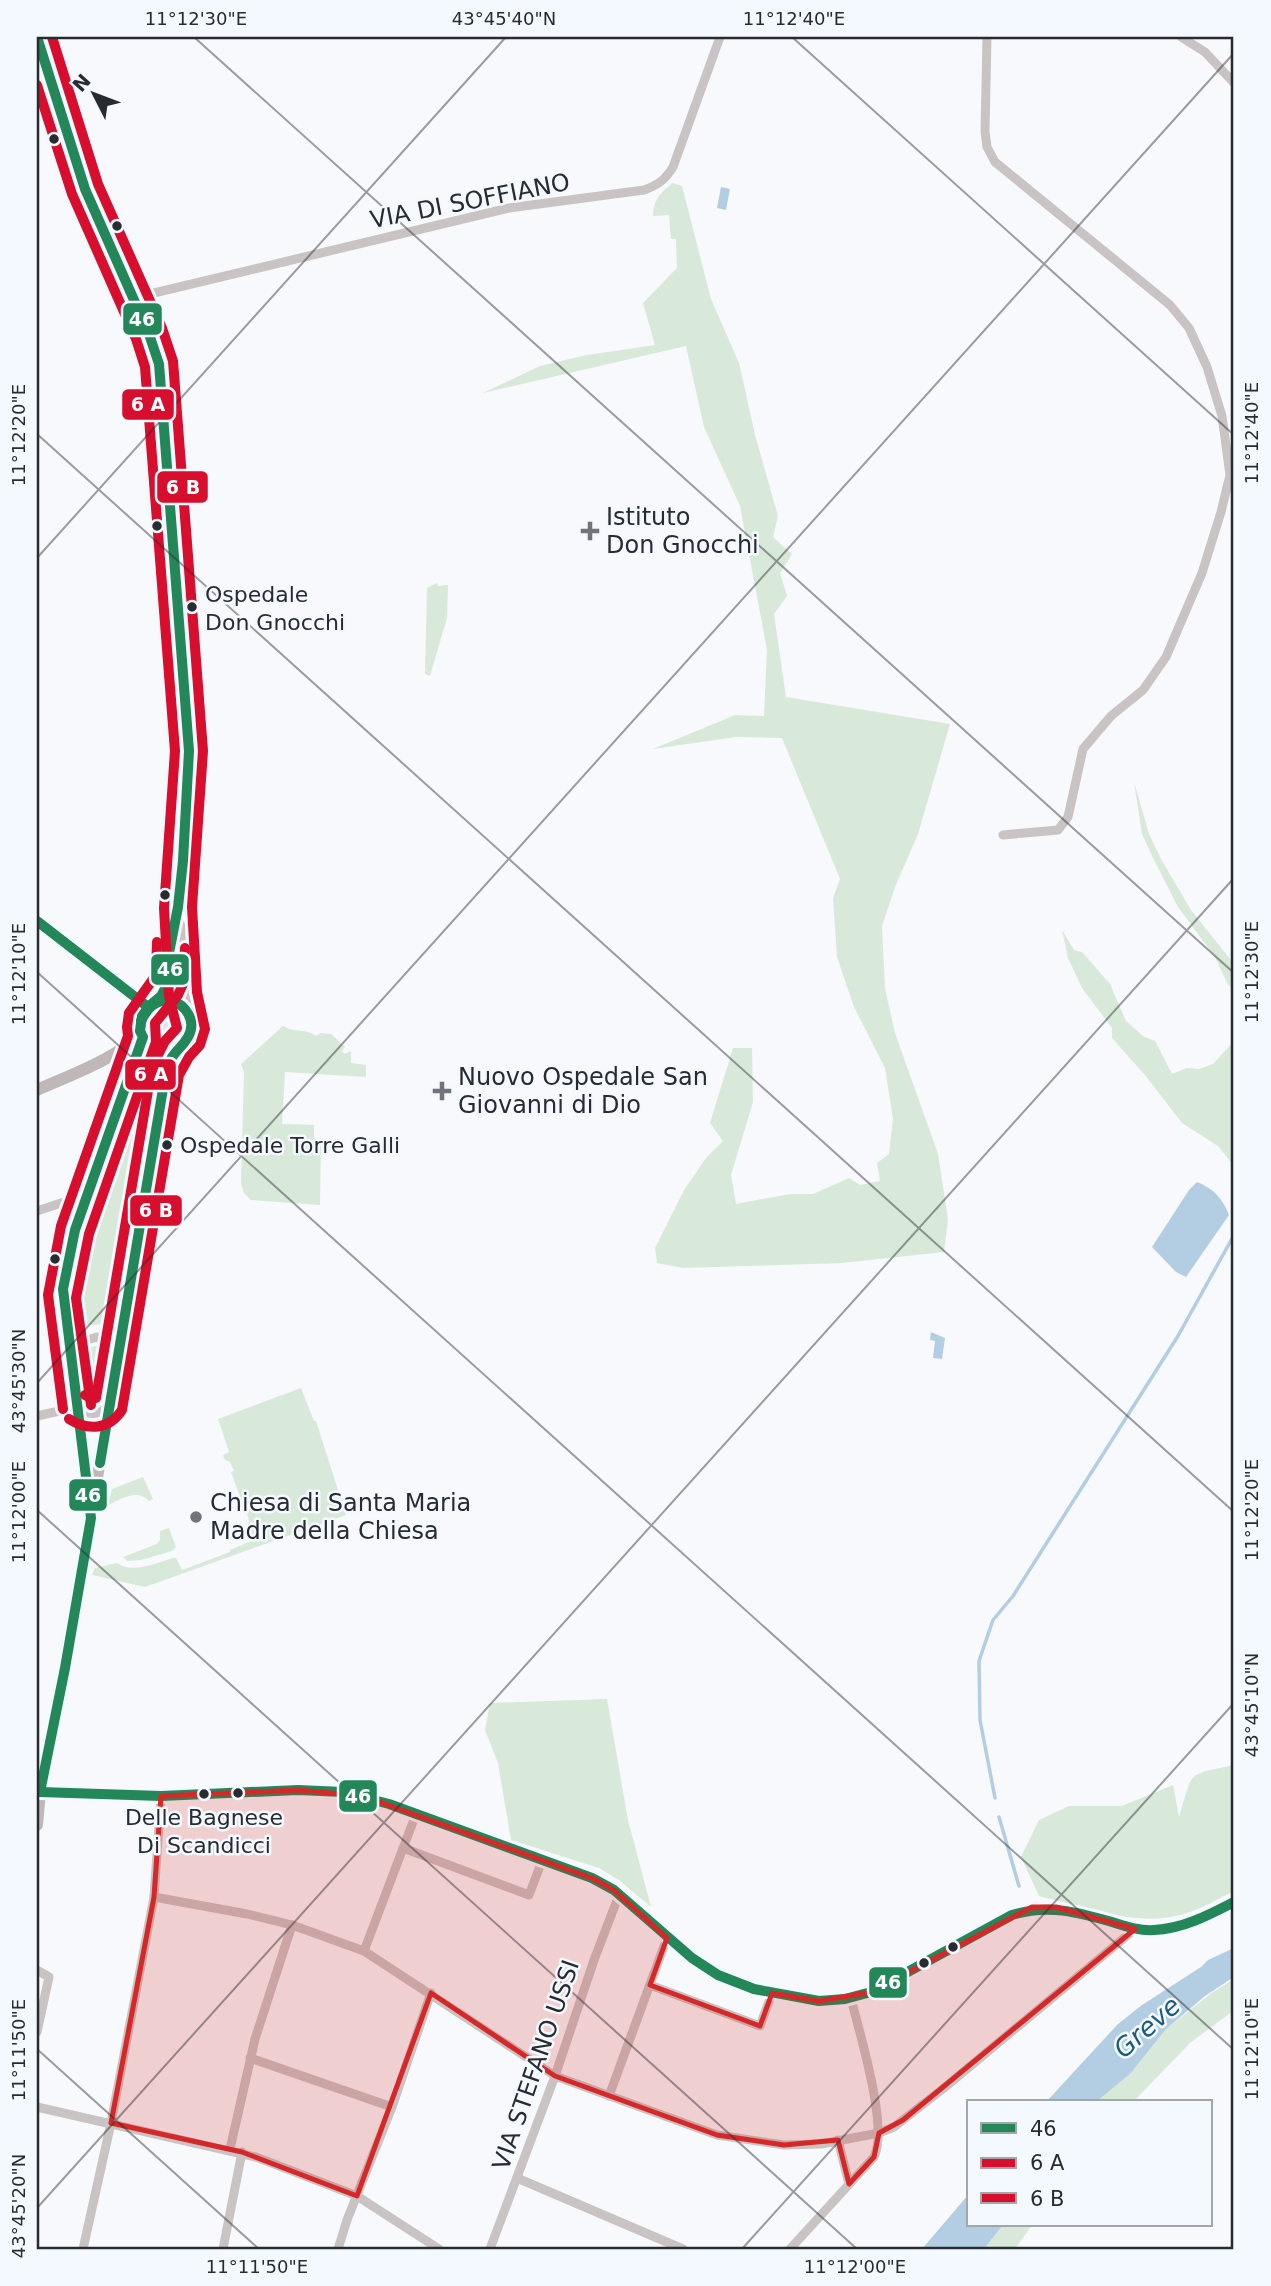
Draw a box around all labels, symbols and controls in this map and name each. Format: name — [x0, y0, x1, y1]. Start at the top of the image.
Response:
text: 11°12'30"E — [145, 8, 247, 29]
text: 43°45'40"N — [452, 8, 556, 29]
text: 11°12'40"E — [743, 8, 845, 29]
north arrow — [60, 60, 130, 130]
text: N — [68, 69, 95, 96]
unlabelled marker — [47, 132, 61, 146]
street label: VIA DI SOFFIANO — [368, 168, 572, 234]
unlabelled marker — [110, 219, 124, 233]
line badge: 46 — [122, 302, 163, 336]
text: 46 — [129, 308, 155, 330]
text: 11°12'40"E — [1241, 382, 1262, 484]
text: 11°12'20"E — [8, 384, 29, 486]
line badge: 6 A — [121, 388, 175, 421]
text: 6 A — [131, 393, 166, 415]
line badge: 6 B — [156, 470, 209, 504]
text: 6 B — [166, 476, 200, 498]
place label: Istituto Don Gnocchi — [606, 503, 759, 559]
unlabelled marker — [150, 519, 164, 533]
marker: Istituto Don Gnocchi — [580, 521, 600, 541]
place label: Ospedale Don Gnocchi — [205, 582, 345, 635]
marker: Ospedale Don Gnocchi — [185, 600, 199, 614]
unlabelled marker — [158, 888, 172, 902]
text: 11°12'30"E — [1241, 921, 1262, 1023]
text: 11°12'10"E — [8, 923, 29, 1025]
line badge: 46 — [150, 953, 190, 986]
text: 46 — [157, 958, 183, 980]
line badge: 6 A — [124, 1058, 177, 1091]
text: 6 A — [134, 1063, 169, 1085]
place label: Nuovo Ospedale San Giovanni di Dio — [458, 1063, 708, 1119]
marker: Nuovo Ospedale San Giovanni di Dio — [432, 1081, 452, 1101]
place label: Ospedale Torre Galli — [180, 1133, 400, 1158]
marker: Ospedale Torre Galli — [160, 1138, 174, 1152]
line badge: 6 B — [129, 1194, 183, 1227]
text: 6 B — [139, 1199, 173, 1221]
unlabelled marker — [48, 1252, 62, 1266]
text: 43°45'30"N — [8, 1329, 29, 1433]
text: 11°12'20"E — [1241, 1459, 1262, 1561]
text: 11°12'00"E — [8, 1461, 29, 1563]
line badge: 46 — [68, 1478, 108, 1512]
text: 46 — [75, 1484, 101, 1506]
place label: Chiesa di Santa Maria Madre della Chiesa — [210, 1489, 471, 1545]
marker: Chiesa di Santa Maria Madre della Chiesa — [188, 1509, 204, 1525]
text: 43°45'10"N — [1241, 1653, 1262, 1757]
line badge: 46 — [338, 1779, 378, 1813]
text: 46 — [345, 1785, 371, 1807]
unlabelled marker — [231, 1786, 245, 1800]
marker: Delle Bagnese Di Scandicci — [197, 1787, 211, 1801]
place label: Delle Bagnese Di Scandicci — [125, 1805, 283, 1858]
unlabelled marker — [946, 1940, 960, 1954]
street label: VIA STEFANO USSI — [487, 1956, 585, 2174]
unlabelled marker — [917, 1956, 931, 1970]
line badge: 46 — [868, 1966, 908, 1999]
text: 46 — [875, 1971, 901, 1993]
water label: Greve — [1108, 1990, 1186, 2064]
text: 11°12'10"E — [1241, 1998, 1262, 2100]
text: 11°11'50"E — [8, 1999, 29, 2101]
legend — [967, 2100, 1212, 2226]
text: 46 — [1030, 2117, 1057, 2141]
text: 6 A — [1030, 2151, 1065, 2175]
text: 43°45'20"N — [8, 2154, 29, 2258]
text: 6 B — [1030, 2187, 1064, 2211]
text: 11°11'50"E — [206, 2256, 308, 2277]
text: 11°12'00"E — [804, 2256, 906, 2277]

